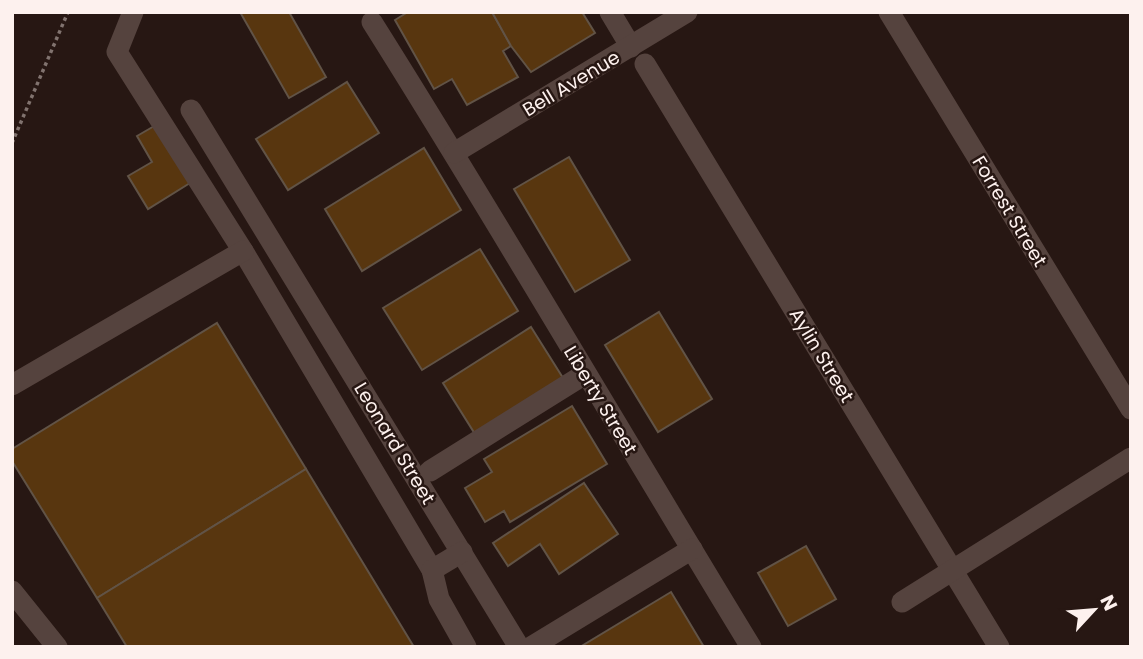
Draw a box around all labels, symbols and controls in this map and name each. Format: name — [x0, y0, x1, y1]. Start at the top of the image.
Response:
street label: Bell Avenue — [518, 44, 625, 123]
street label: Forrest Street — [966, 151, 1053, 272]
street label: Aylin Street — [783, 303, 860, 408]
street label: Liberty Street — [557, 341, 644, 460]
street label: Leonard Street — [348, 377, 442, 509]
north arrow — [1059, 575, 1129, 645]
text: N — [1094, 590, 1124, 615]

